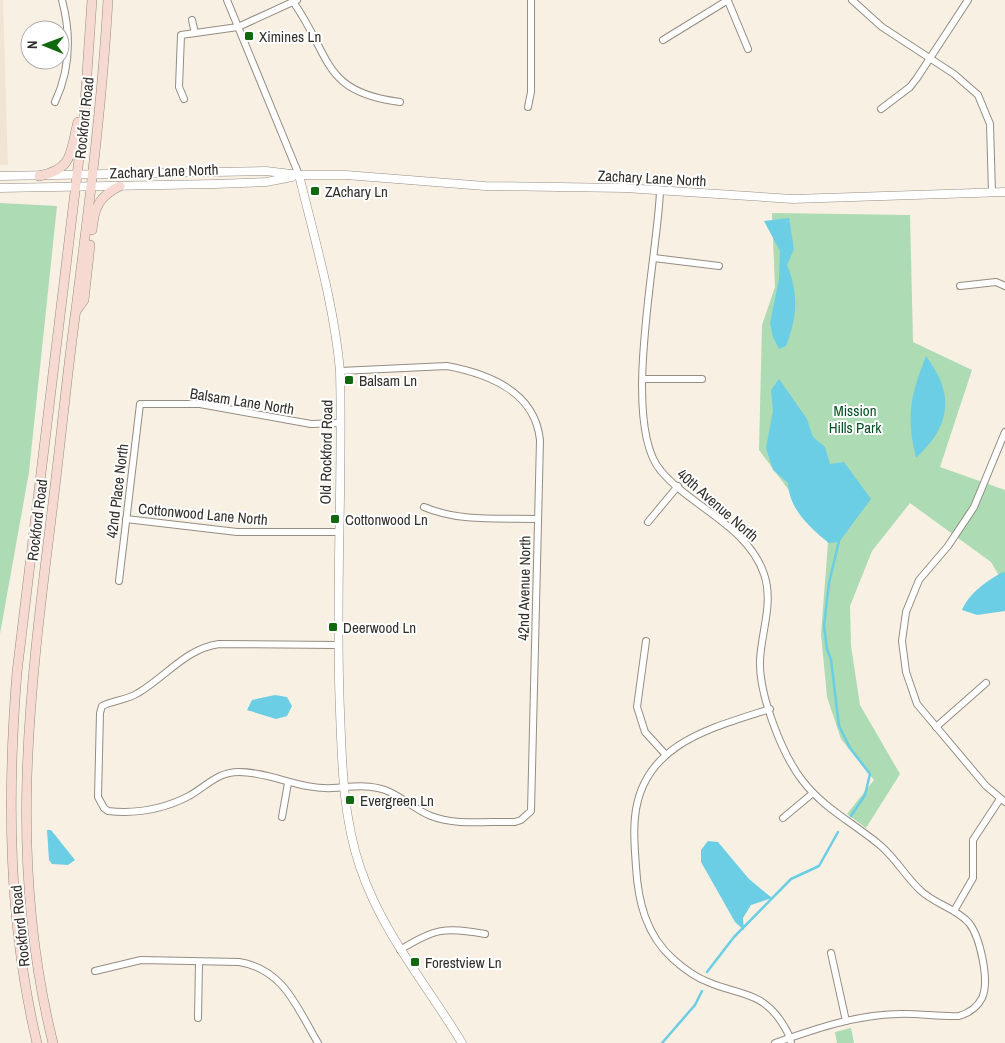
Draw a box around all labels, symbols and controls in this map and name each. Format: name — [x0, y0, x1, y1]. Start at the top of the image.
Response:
north arrow — [20, 20, 70, 70]
place label: Ximines Ln — [259, 26, 321, 47]
marker: Ximines Ln — [243, 30, 255, 42]
text: N — [23, 40, 41, 49]
street label: Rockford Road — [69, 76, 99, 160]
street label: Zachary Lane North — [109, 159, 219, 183]
street label: Zachary Lane North — [597, 165, 707, 191]
place label: ZAchary Ln — [325, 181, 388, 202]
marker: ZAchary Ln — [309, 185, 321, 197]
place label: Balsam Ln — [359, 370, 417, 391]
marker: Balsam Ln — [343, 374, 355, 386]
street label: Balsam Lane North — [188, 382, 296, 420]
street label: Old Rockford Road — [315, 400, 337, 504]
park label: Mission Hills Park — [829, 400, 882, 438]
street label: 42nd Place North — [101, 443, 133, 539]
street label: 40th Avenue North — [673, 464, 763, 546]
street label: Rockford Road — [22, 478, 52, 562]
street label: Cottonwood Lane North — [137, 498, 269, 530]
place label: Cottonwood Ln — [345, 509, 428, 530]
marker: Cottonwood Ln — [329, 513, 341, 525]
street label: 42nd Avenue North — [513, 535, 535, 641]
place label: Deerwood Ln — [343, 617, 416, 638]
marker: Deerwood Ln — [327, 621, 339, 633]
place label: Evergreen Ln — [360, 790, 434, 811]
marker: Evergreen Ln — [344, 794, 356, 806]
street label: Rockford Road — [5, 884, 35, 968]
place label: Forestview Ln — [425, 952, 502, 973]
marker: Forestview Ln — [409, 956, 421, 968]

